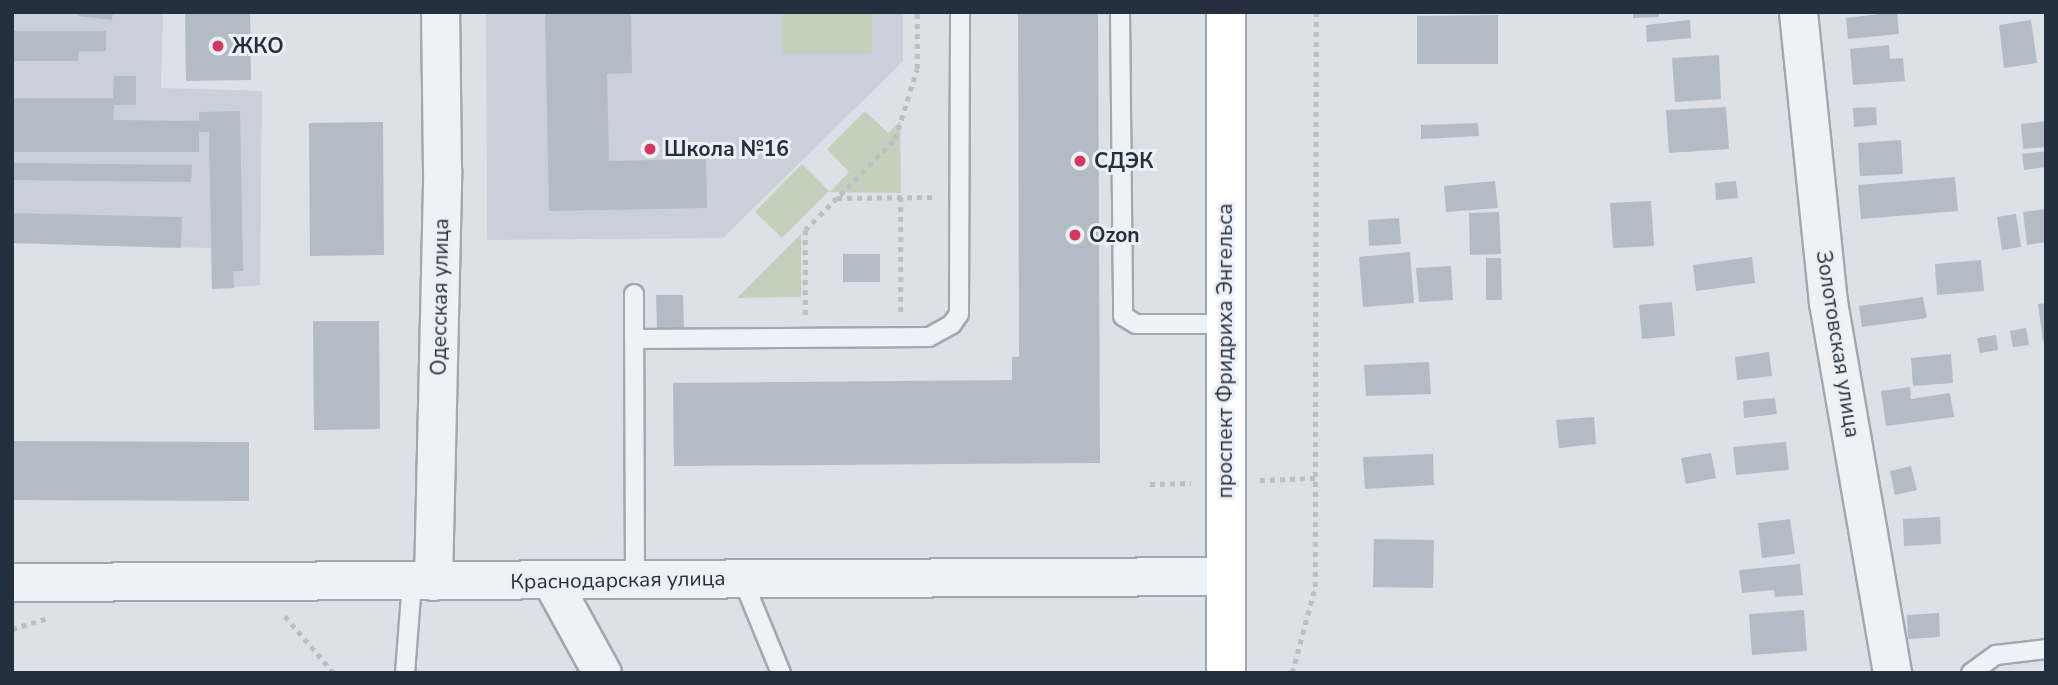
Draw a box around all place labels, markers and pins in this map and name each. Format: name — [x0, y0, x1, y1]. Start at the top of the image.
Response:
place label: ЖКО — [232, 33, 284, 59]
marker: ЖКО — [210, 38, 226, 54]
place label: Школа №16 — [664, 136, 789, 162]
marker: Школа №16 — [642, 141, 658, 157]
place label: СДЭК — [1094, 148, 1153, 174]
marker: СДЭК — [1072, 153, 1088, 169]
place label: Ozon — [1089, 222, 1140, 248]
marker: Ozon — [1067, 227, 1083, 243]

